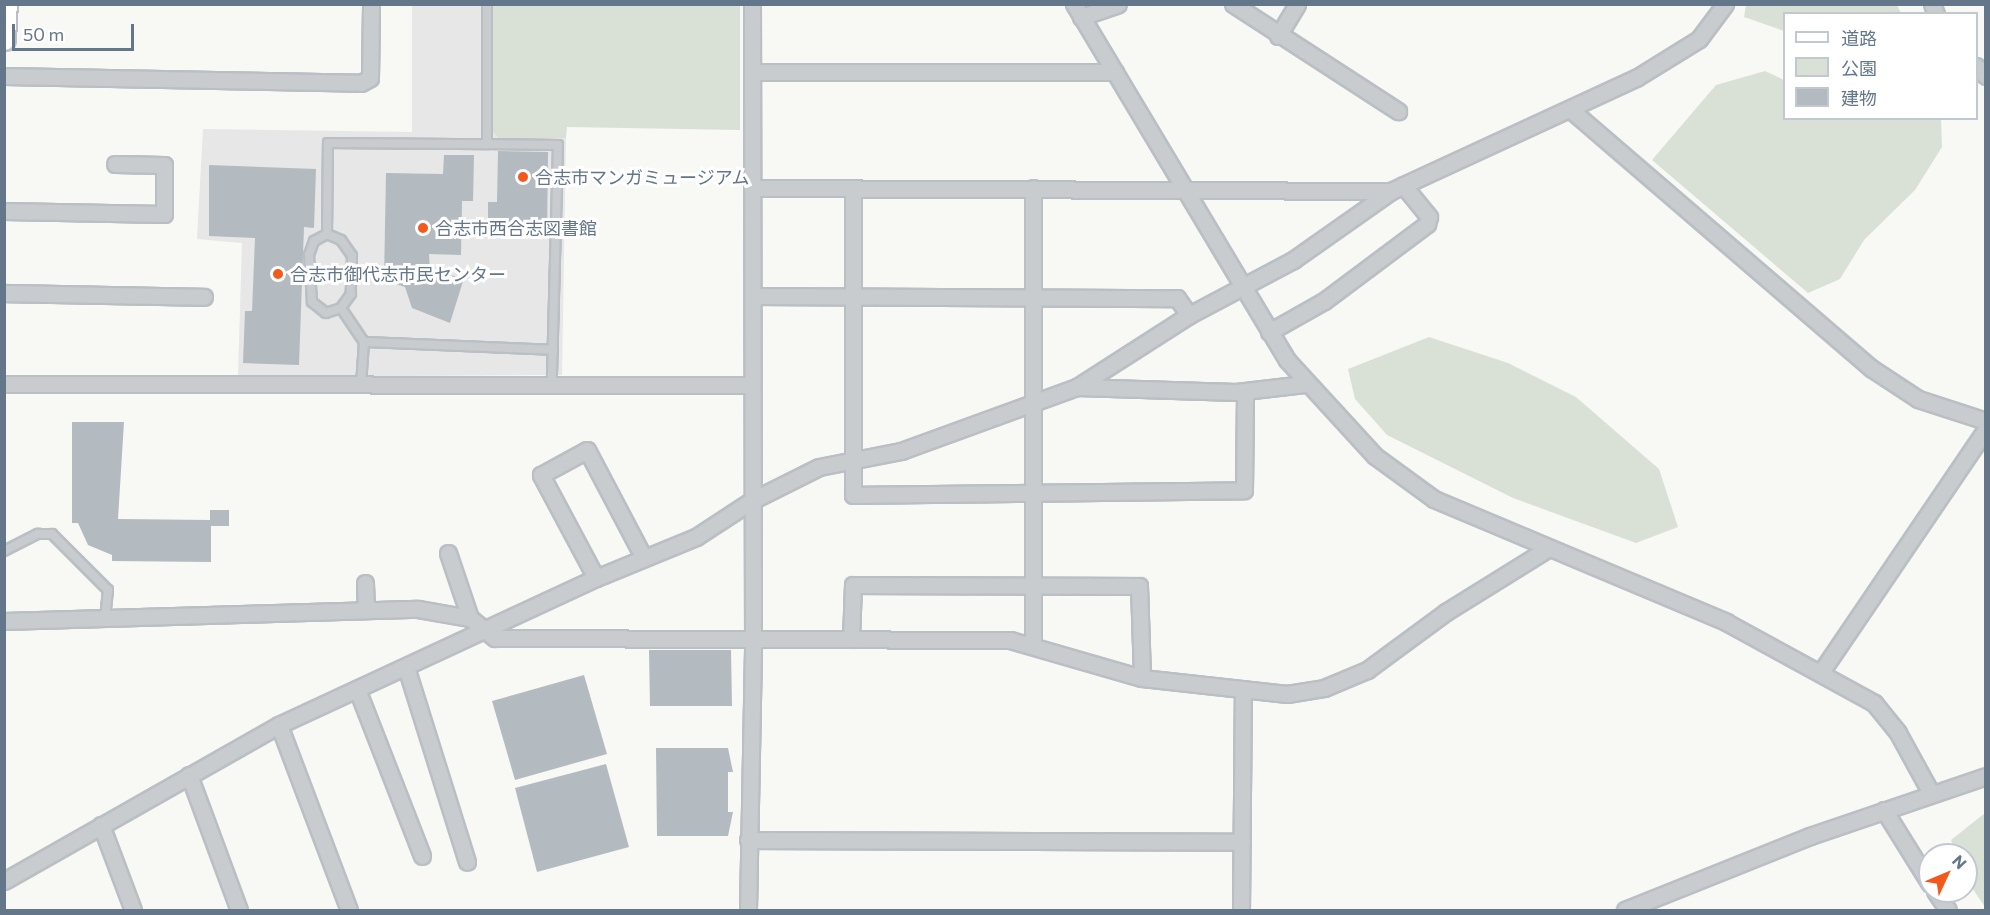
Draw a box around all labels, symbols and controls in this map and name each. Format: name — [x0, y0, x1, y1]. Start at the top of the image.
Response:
scale bar — [15, 12, 136, 50]
legend — [1783, 12, 1978, 120]
text: 50 m — [23, 23, 64, 45]
text: 道路 — [1841, 27, 1877, 49]
text: 公園 — [1841, 57, 1877, 79]
text: 建物 — [1841, 87, 1877, 109]
place label: 合志市マンガミュージアム — [535, 166, 751, 188]
marker: 合志市マンガミュージアム — [516, 170, 530, 184]
place label: 合志市西合志図書館 — [435, 217, 597, 239]
marker: 合志市西合志図書館 — [416, 221, 430, 235]
place label: 合志市御代志市民センター — [290, 263, 506, 285]
marker: 合志市御代志市民センター — [271, 267, 285, 281]
north arrow — [1918, 843, 1978, 903]
text: N — [1949, 851, 1971, 872]

